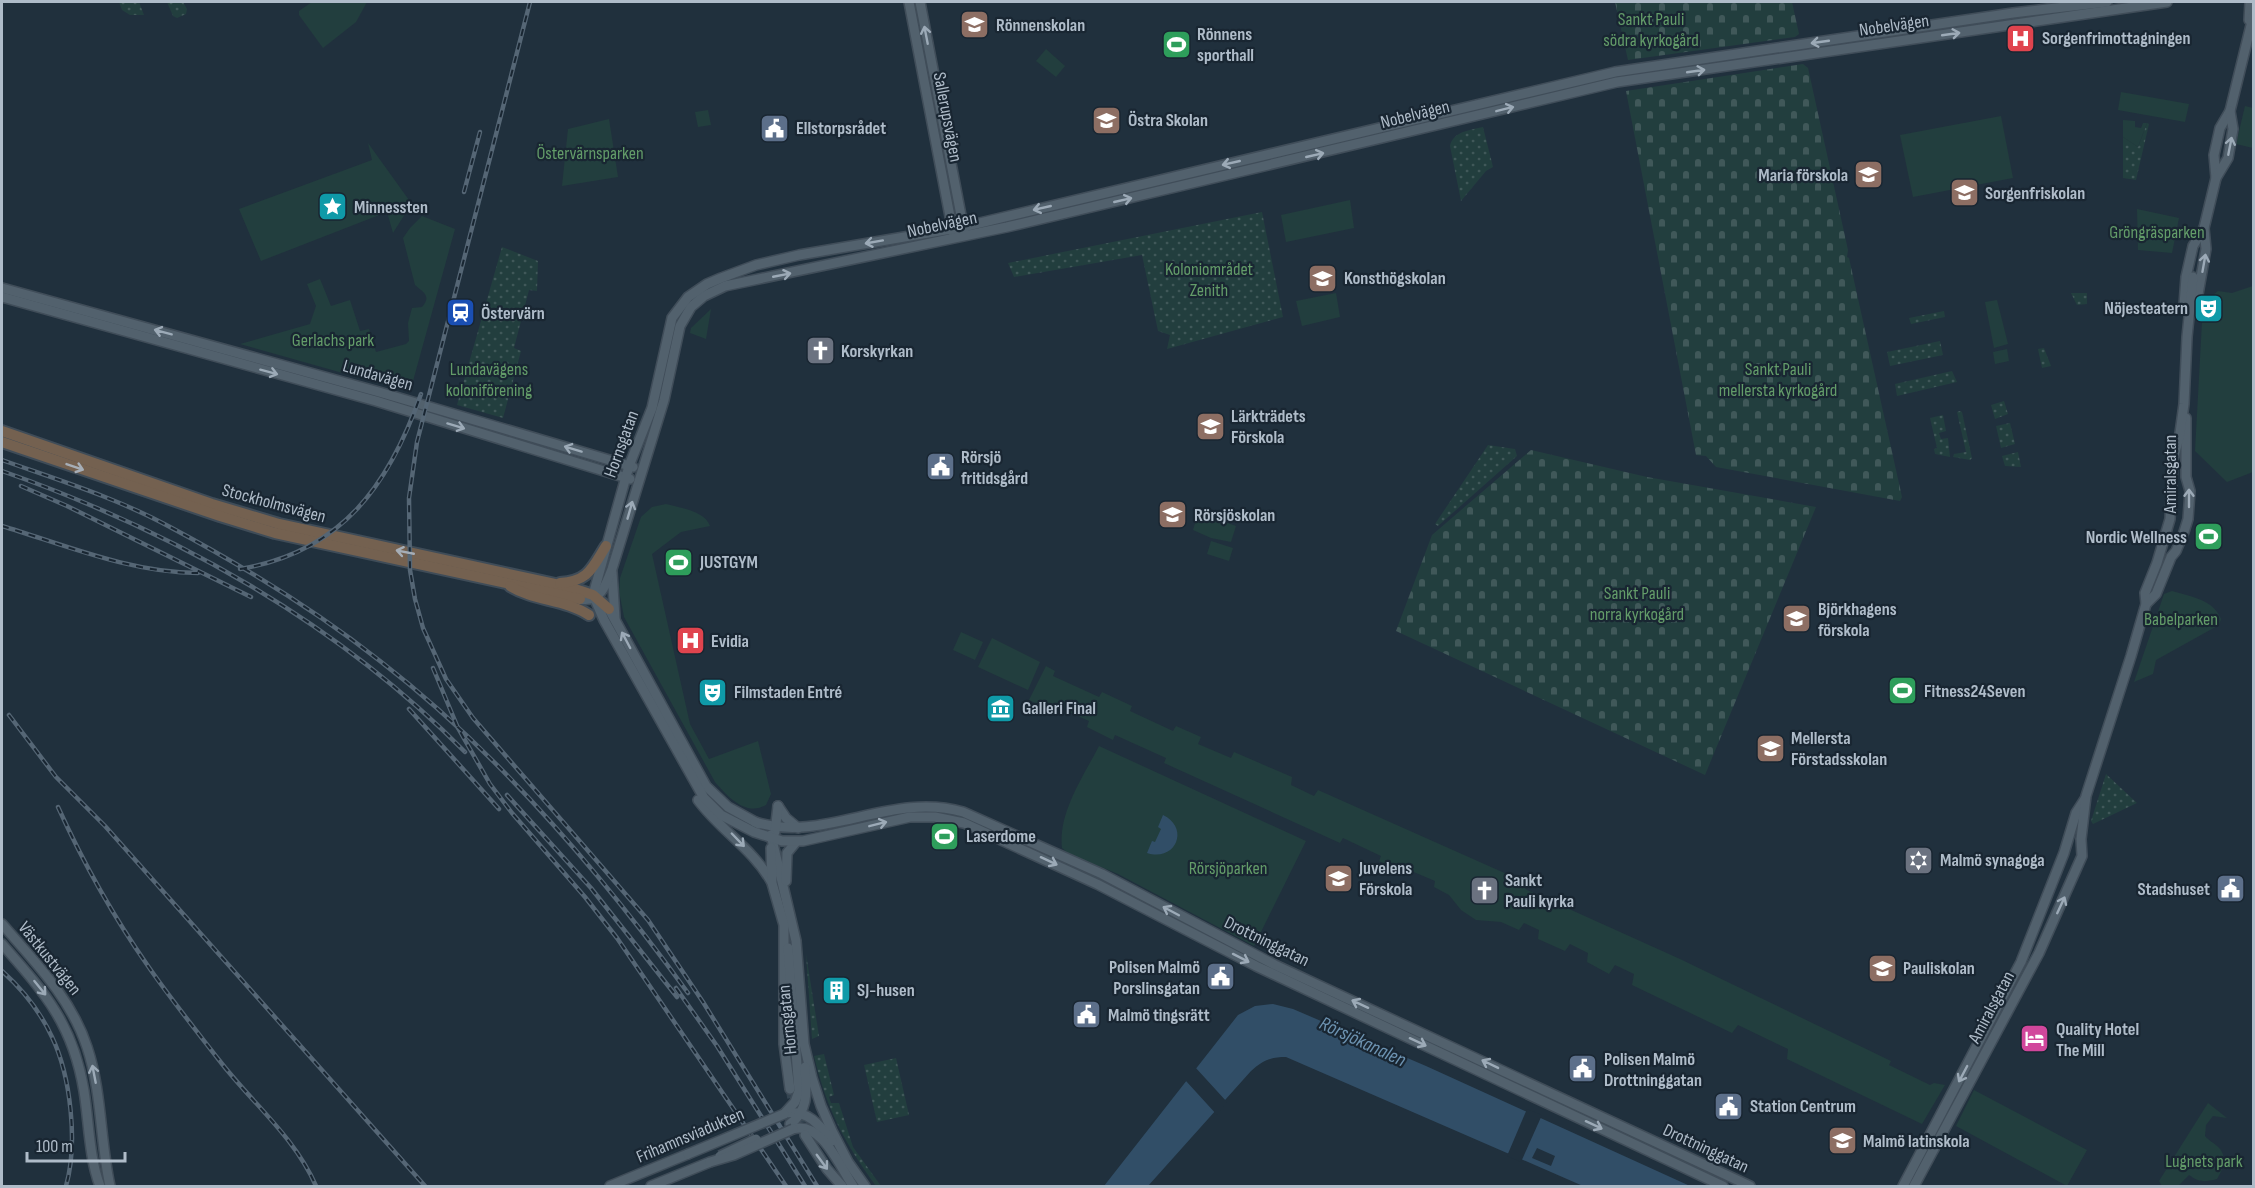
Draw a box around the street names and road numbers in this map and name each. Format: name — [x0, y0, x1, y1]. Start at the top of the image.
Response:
street label: Nobelvägen — [1858, 10, 1930, 41]
street label: Sallerupsvägen — [929, 71, 966, 164]
street label: Nobelvägen — [1378, 96, 1452, 133]
street label: Nobelvägen — [905, 207, 979, 242]
street label: Lundavägen — [340, 355, 415, 395]
street label: Hornsgatan — [600, 408, 643, 481]
street label: Amiralsgatan — [2160, 435, 2181, 514]
street label: Stockholmsvägen — [220, 480, 328, 527]
street label: Drottninggatan — [1221, 912, 1313, 971]
street label: Västkustvägen — [14, 917, 86, 999]
street label: Amiralsgatan — [1963, 968, 2019, 1048]
street label: Hornsgatan — [773, 984, 802, 1056]
street label: Frihamnsviadukten — [633, 1103, 747, 1168]
street label: Drottninggatan — [1660, 1119, 1752, 1177]

